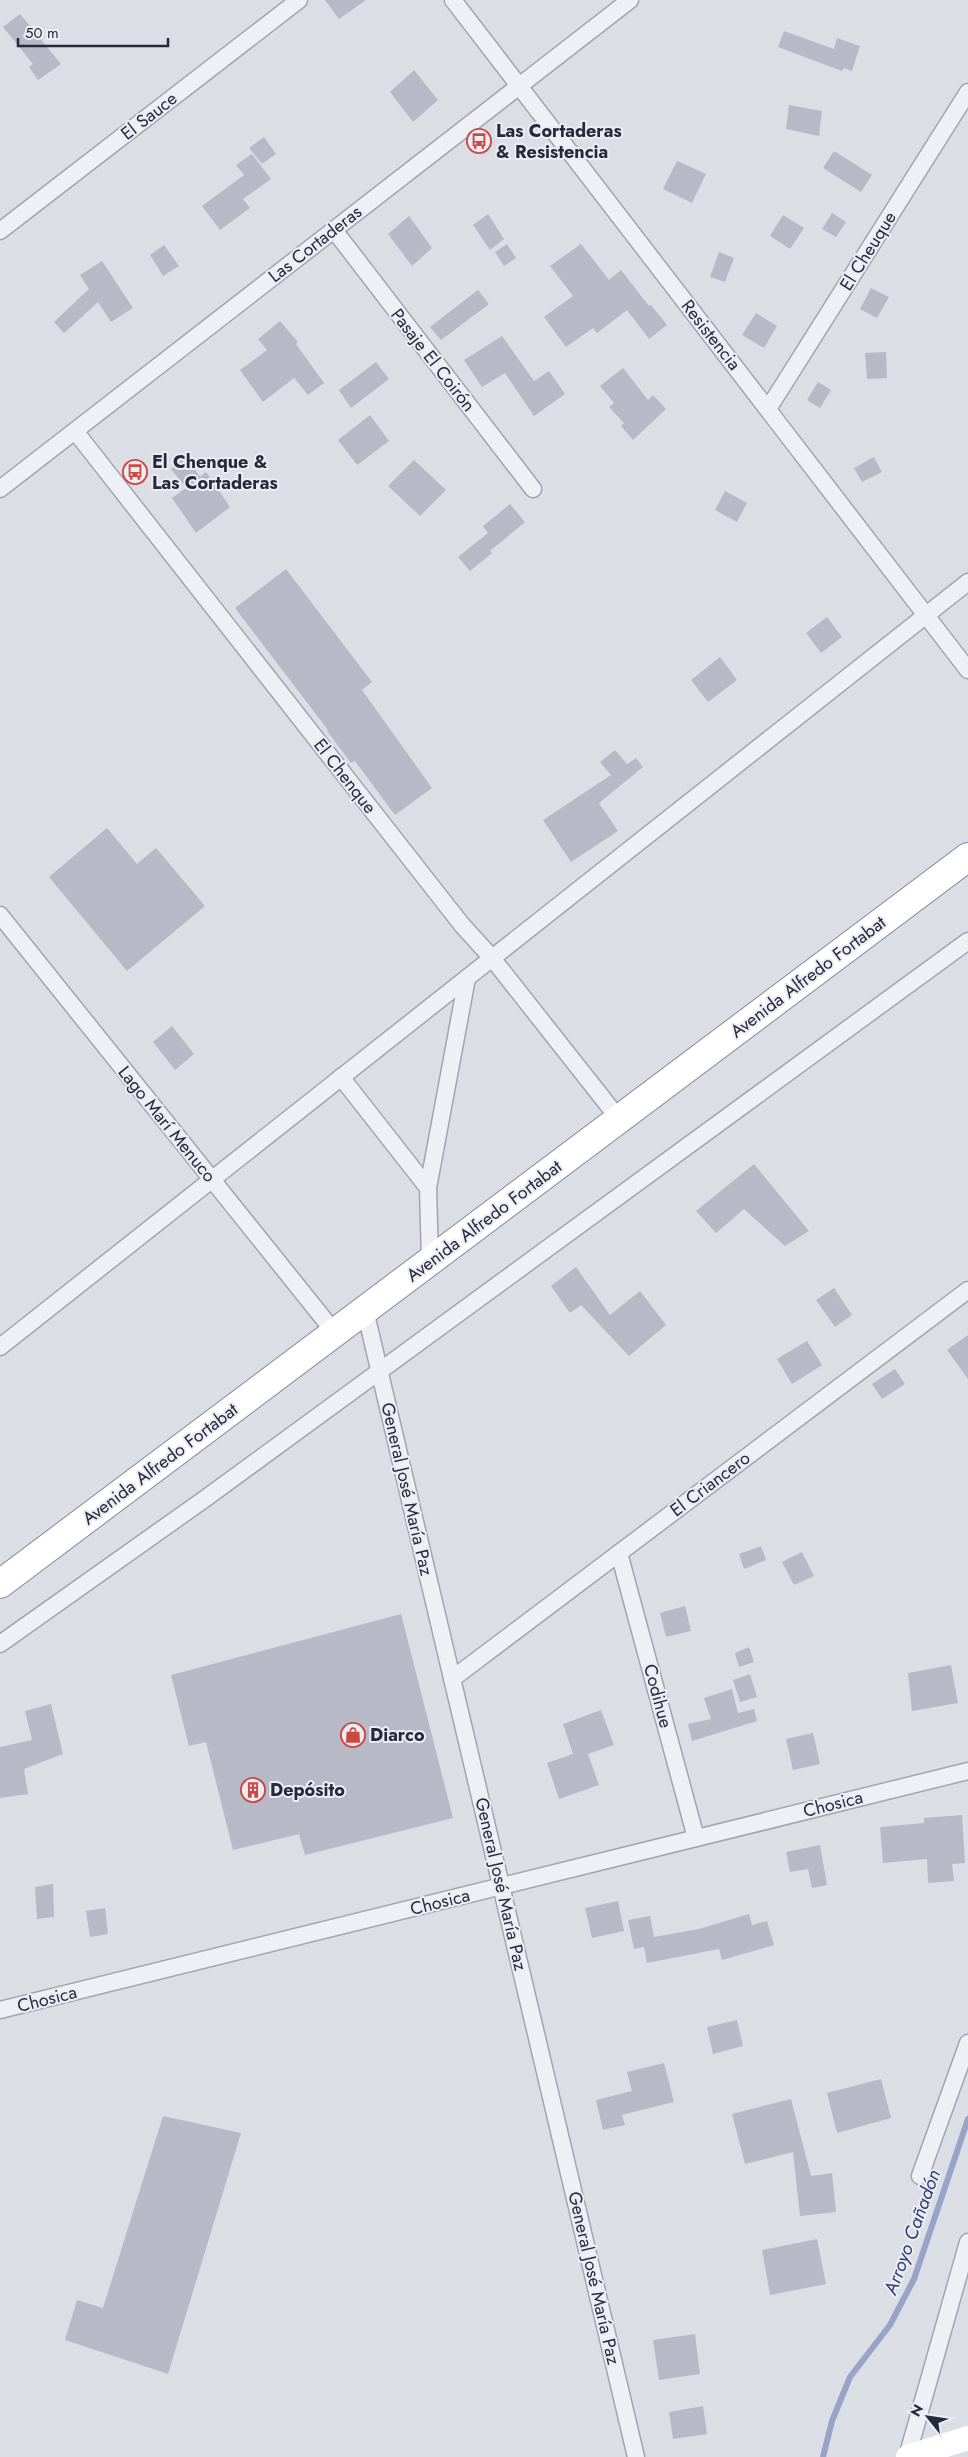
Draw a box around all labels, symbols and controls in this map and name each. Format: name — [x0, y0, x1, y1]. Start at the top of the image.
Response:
scale bar — [18, 15, 168, 47]
text: 50 m — [25, 22, 59, 44]
street label: El Sauce — [115, 86, 183, 146]
place label: Las Cortaderas & Resistencia — [496, 118, 622, 165]
bus stop icon: Las Cortaderas & Resistencia — [466, 128, 492, 154]
street label: Las Cortaderas — [263, 199, 367, 289]
street label: El Cheuque — [833, 206, 903, 296]
street label: Resistencia — [675, 294, 747, 376]
street label: Pasaje El Coirón — [384, 303, 482, 417]
place label: El Chenque & Las Cortaderas — [152, 449, 278, 496]
bus stop icon: El Chenque & Las Cortaderas — [122, 459, 148, 485]
street label: El Chenque — [307, 733, 383, 819]
street label: Avenida Alfredo Fortabat — [725, 909, 892, 1044]
street label: Lago Marí Menuco — [112, 1060, 222, 1188]
street label: Avenida Alfredo Fortabat — [401, 1153, 568, 1288]
street label: Avenida Alfredo Fortabat — [77, 1396, 244, 1531]
street label: General José María Paz — [374, 1400, 440, 1579]
street label: El Criancero — [665, 1445, 756, 1523]
street label: Codihue — [637, 1661, 679, 1731]
shop icon: Diarco — [340, 1722, 366, 1748]
place label: Diarco — [370, 1722, 425, 1748]
building icon: Depósito — [240, 1777, 266, 1803]
place label: Depósito — [270, 1777, 345, 1803]
street label: Chosica — [800, 1784, 866, 1824]
street label: General José María Paz — [468, 1795, 534, 1974]
street label: Chosica — [407, 1882, 473, 1922]
street label: Chosica — [14, 1979, 80, 2019]
water label: Arroyo Cañadón — [876, 2166, 947, 2299]
street label: General José María Paz — [561, 2189, 627, 2368]
north arrow — [903, 2392, 953, 2442]
text: N — [905, 2401, 928, 2420]

